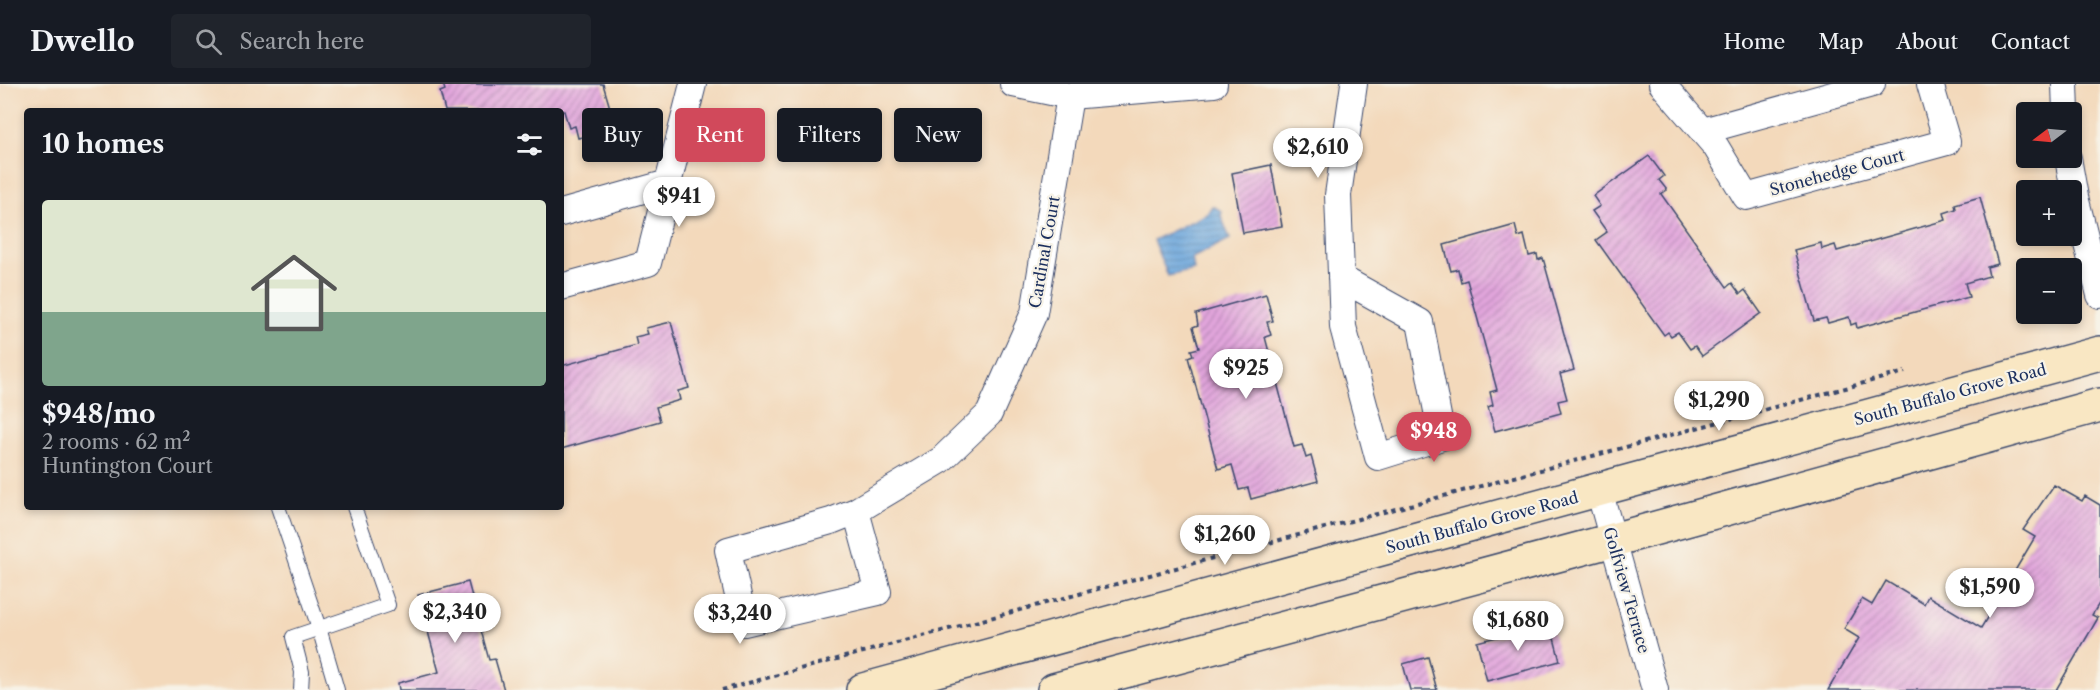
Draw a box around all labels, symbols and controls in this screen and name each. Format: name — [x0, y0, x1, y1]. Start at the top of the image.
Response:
search box — [171, 14, 591, 68]
text: Dwello — [30, 24, 135, 58]
icon: search — [192, 25, 225, 58]
text: Search here — [240, 28, 364, 55]
text: Home — [1724, 29, 1785, 54]
text: Map — [1818, 29, 1863, 54]
text: About — [1896, 29, 1958, 54]
text: Contact — [1991, 29, 2070, 54]
north arrow — [2016, 102, 2082, 168]
map controls — [2016, 102, 2082, 324]
chip: Buy — [582, 108, 663, 162]
chip: Rent — [675, 108, 765, 162]
chip: Filters — [777, 108, 882, 162]
chip: New — [894, 108, 982, 162]
text: 10 homes — [42, 128, 164, 160]
icon: filters — [513, 128, 546, 161]
pin: $2,610 — [1269, 128, 1367, 179]
text: $2,610 — [1287, 135, 1349, 159]
street label: Stonehedge Court — [1767, 144, 1907, 200]
pin: $941 — [643, 177, 715, 228]
button: + — [2016, 180, 2082, 246]
text: $941 — [657, 184, 701, 208]
street label: Cardinal Court — [1024, 194, 1064, 310]
icon: home — [240, 239, 348, 347]
button: − — [2016, 258, 2082, 324]
pin: $925 — [1210, 349, 1282, 400]
text: $925 — [1223, 356, 1269, 380]
street label: South Buffalo Grove Road — [1852, 359, 2049, 429]
pin: $1,290 — [1670, 381, 1768, 432]
text: $1,290 — [1688, 388, 1750, 412]
text: $948/mo — [42, 398, 156, 430]
pin: $948 — [1398, 412, 1470, 463]
text: $948 — [1410, 419, 1458, 443]
text: 2 rooms · 62 m² — [42, 430, 190, 454]
text: Huntington Court — [42, 454, 213, 478]
street label: South Buffalo Grove Road — [1384, 487, 1581, 557]
pin: $1,260 — [1176, 515, 1274, 566]
text: $1,260 — [1194, 522, 1256, 546]
street label: Golfview Terrace — [1599, 524, 1655, 656]
pin: $1,590 — [1941, 568, 2039, 619]
text: $1,590 — [1959, 575, 2021, 599]
pin: $2,340 — [406, 593, 504, 644]
pin: $3,240 — [691, 594, 789, 645]
text: $2,340 — [423, 600, 487, 624]
text: $3,240 — [708, 601, 772, 625]
pin: $1,680 — [1469, 601, 1567, 652]
text: $1,680 — [1487, 608, 1549, 632]

